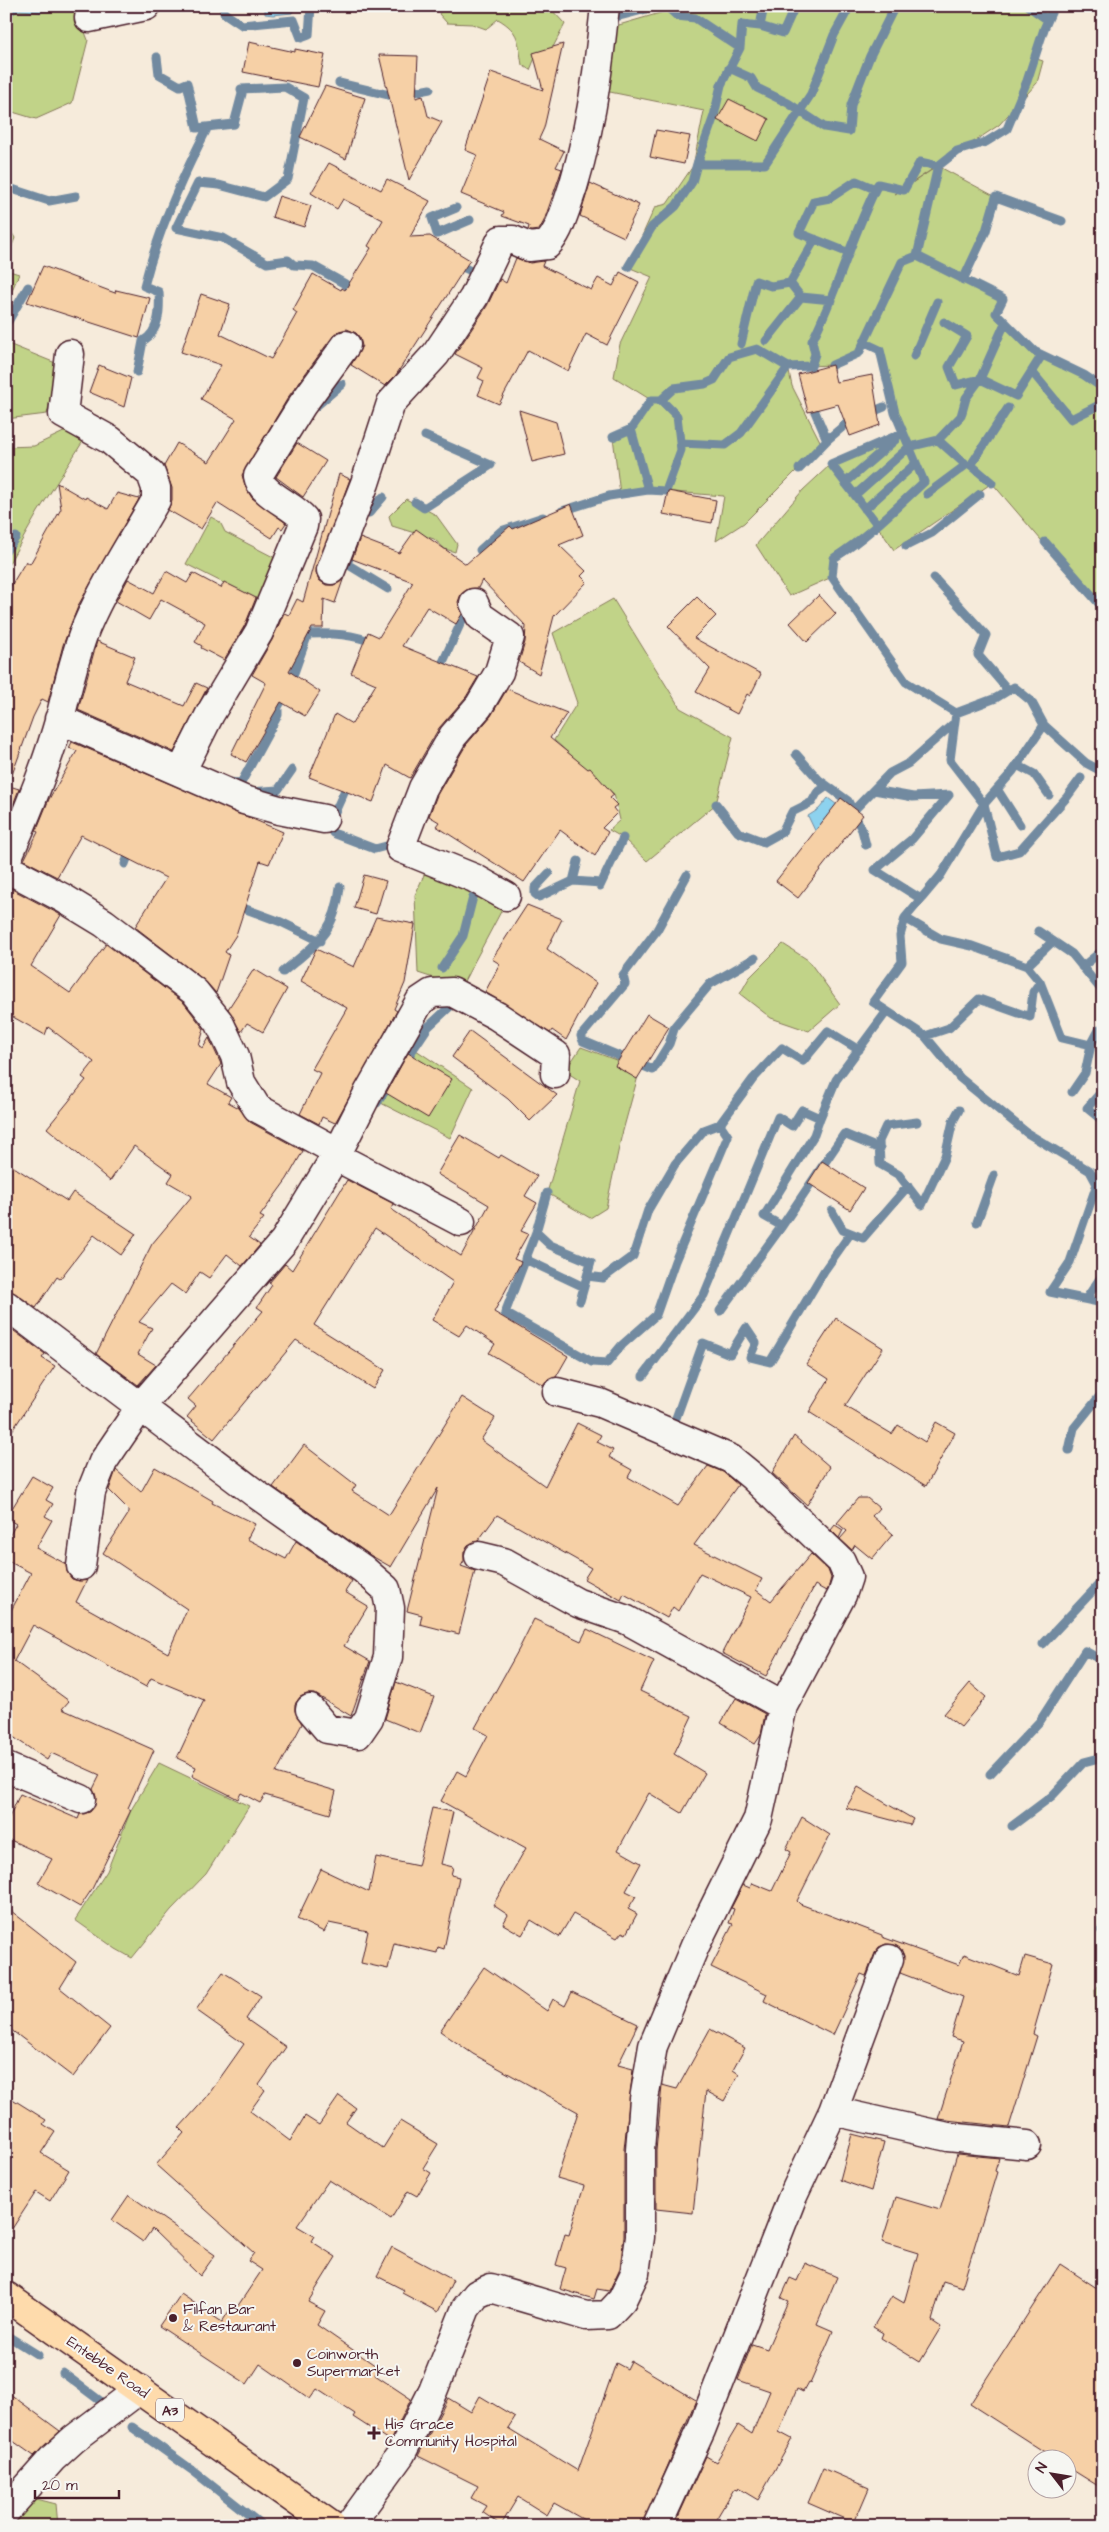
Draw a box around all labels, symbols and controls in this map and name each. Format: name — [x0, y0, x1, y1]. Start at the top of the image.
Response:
place label: Filfan Bar & Restaurant — [183, 2299, 276, 2337]
marker: Filfan Bar & Restaurant — [167, 2312, 179, 2324]
street label: Entebbe Road — [62, 2331, 153, 2404]
place label: Coinworth Supermarket — [307, 2344, 400, 2382]
marker: Coinworth Supermarket — [291, 2357, 303, 2369]
road number: A3 — [156, 2398, 184, 2422]
place label: His Grace Community Hospital — [385, 2414, 517, 2453]
marker: His Grace Community Hospital — [367, 2426, 381, 2440]
north arrow — [1026, 2450, 1076, 2500]
text: N — [1031, 2459, 1053, 2477]
scale bar — [35, 2467, 119, 2499]
text: 20 m — [42, 2475, 78, 2496]

